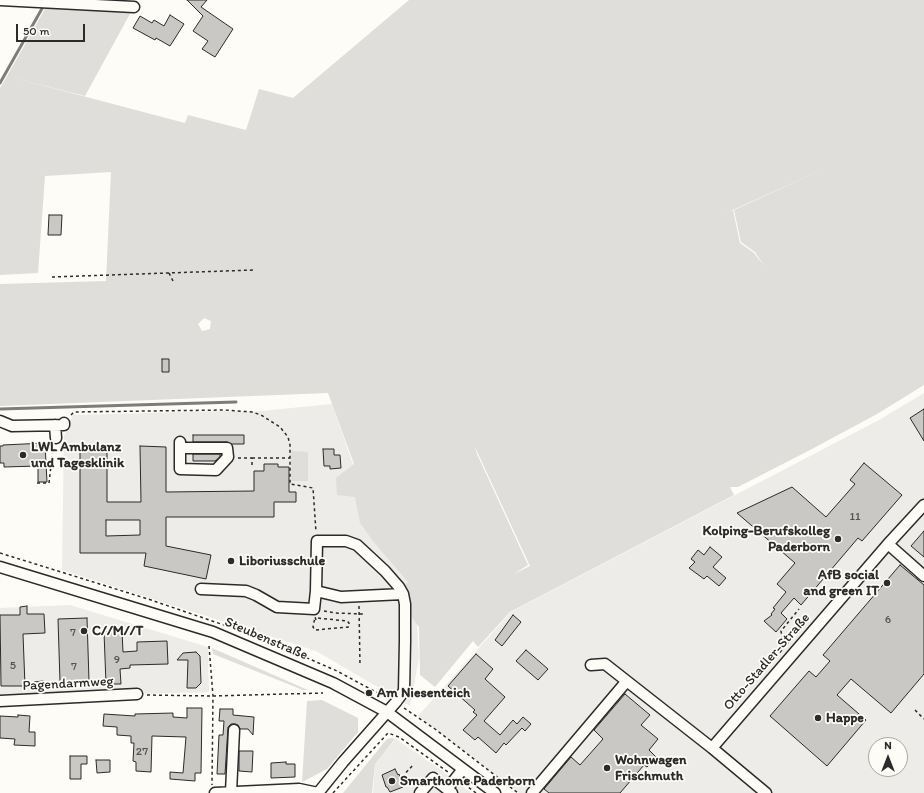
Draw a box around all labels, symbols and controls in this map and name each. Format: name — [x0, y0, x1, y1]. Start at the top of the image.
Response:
scale bar — [18, 16, 87, 42]
text: 50 m — [23, 24, 49, 38]
place label: LWL Ambulanz und Tagesklinik — [31, 439, 124, 472]
marker: LWL Ambulanz und Tagesklinik — [18, 450, 28, 460]
house number: 11 — [849, 510, 861, 524]
place label: Kolping-Berufskolleg Paderborn — [702, 523, 830, 556]
marker: Kolping-Berufskolleg Paderborn — [833, 534, 843, 544]
place label: Liboriusschule — [239, 553, 325, 569]
marker: Liboriusschule — [226, 556, 236, 566]
place label: AfB social and green IT — [803, 567, 879, 600]
marker: AfB social and green IT — [882, 578, 892, 588]
street label: Otto-Stadler-Straße — [720, 610, 814, 714]
house number: 6 — [885, 613, 891, 627]
street label: Steubenstraße — [222, 614, 310, 664]
place label: C//M//T — [92, 623, 143, 639]
house number: 7 — [70, 626, 76, 640]
marker: C//M//T — [79, 626, 89, 636]
house number: 9 — [114, 653, 120, 667]
house number: 5 — [10, 659, 16, 673]
house number: 7 — [71, 660, 77, 674]
street label: Pagendarmweg — [22, 673, 114, 695]
place label: Am Niesenteich — [377, 685, 470, 701]
marker: Am Niesenteich — [364, 688, 374, 698]
place label: Happe — [826, 710, 864, 726]
marker: Happe — [813, 713, 823, 723]
north arrow — [868, 737, 908, 777]
text: N — [884, 739, 892, 752]
house number: 27 — [136, 745, 148, 759]
place label: Wohnwagen Frischmuth — [615, 752, 686, 784]
marker: Wohnwagen Frischmuth — [602, 763, 612, 773]
place label: Smarthome Paderborn — [400, 773, 535, 789]
marker: Smarthome Paderborn — [387, 776, 397, 786]

